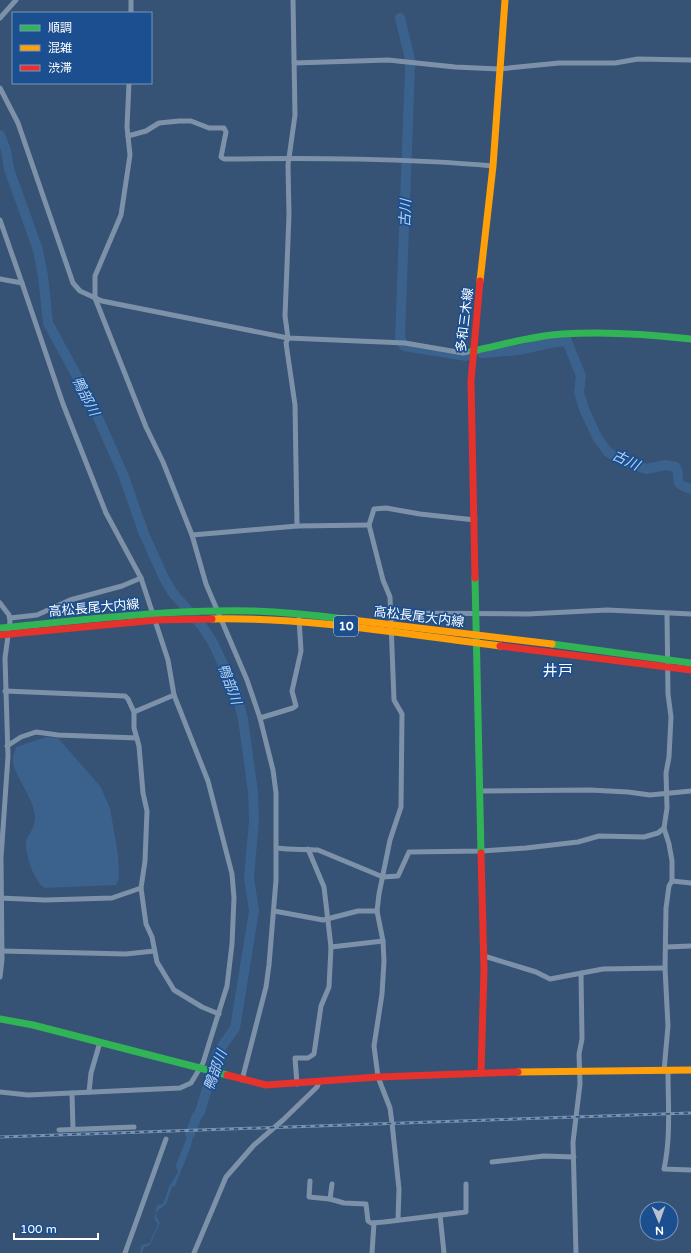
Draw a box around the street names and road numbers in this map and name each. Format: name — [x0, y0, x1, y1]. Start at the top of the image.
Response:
street label: 多和三木線 — [453, 287, 477, 353]
street label: 高松長尾大内線 — [48, 596, 140, 620]
street label: 高松長尾大内線 — [373, 604, 465, 630]
road number: 10 — [334, 616, 358, 636]

